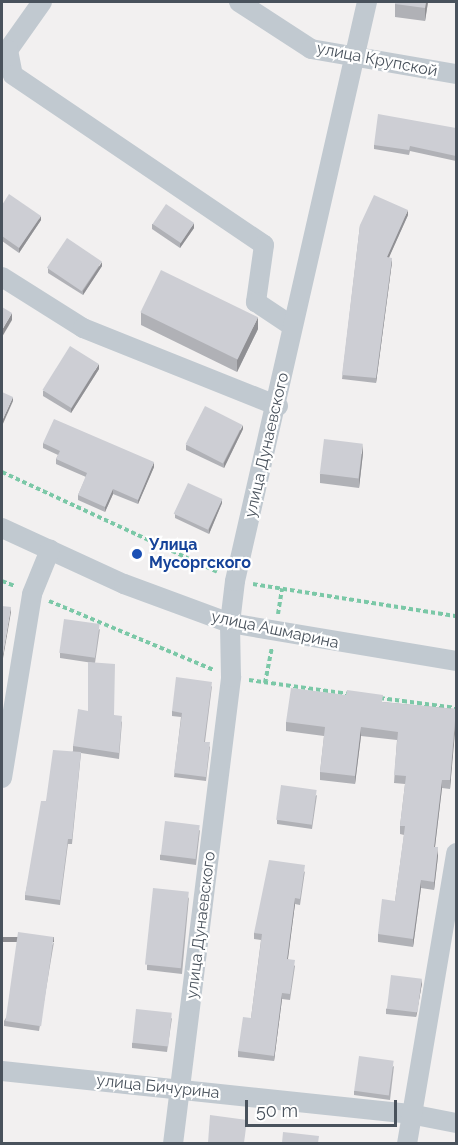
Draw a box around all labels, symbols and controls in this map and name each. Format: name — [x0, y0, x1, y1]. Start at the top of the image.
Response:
street label: улица Крупской — [315, 39, 439, 81]
street label: улица Дунаевского — [241, 371, 293, 519]
place label: Улица Мусоргского — [149, 535, 251, 573]
marker: Улица Мусоргского — [130, 547, 144, 561]
street label: улица Ашмарина — [209, 607, 341, 653]
street label: улица Дунаевского — [182, 850, 220, 1000]
street label: улица Бичурина — [96, 1071, 220, 1103]
scale bar — [248, 1088, 400, 1126]
text: 50 m — [256, 1100, 298, 1121]

